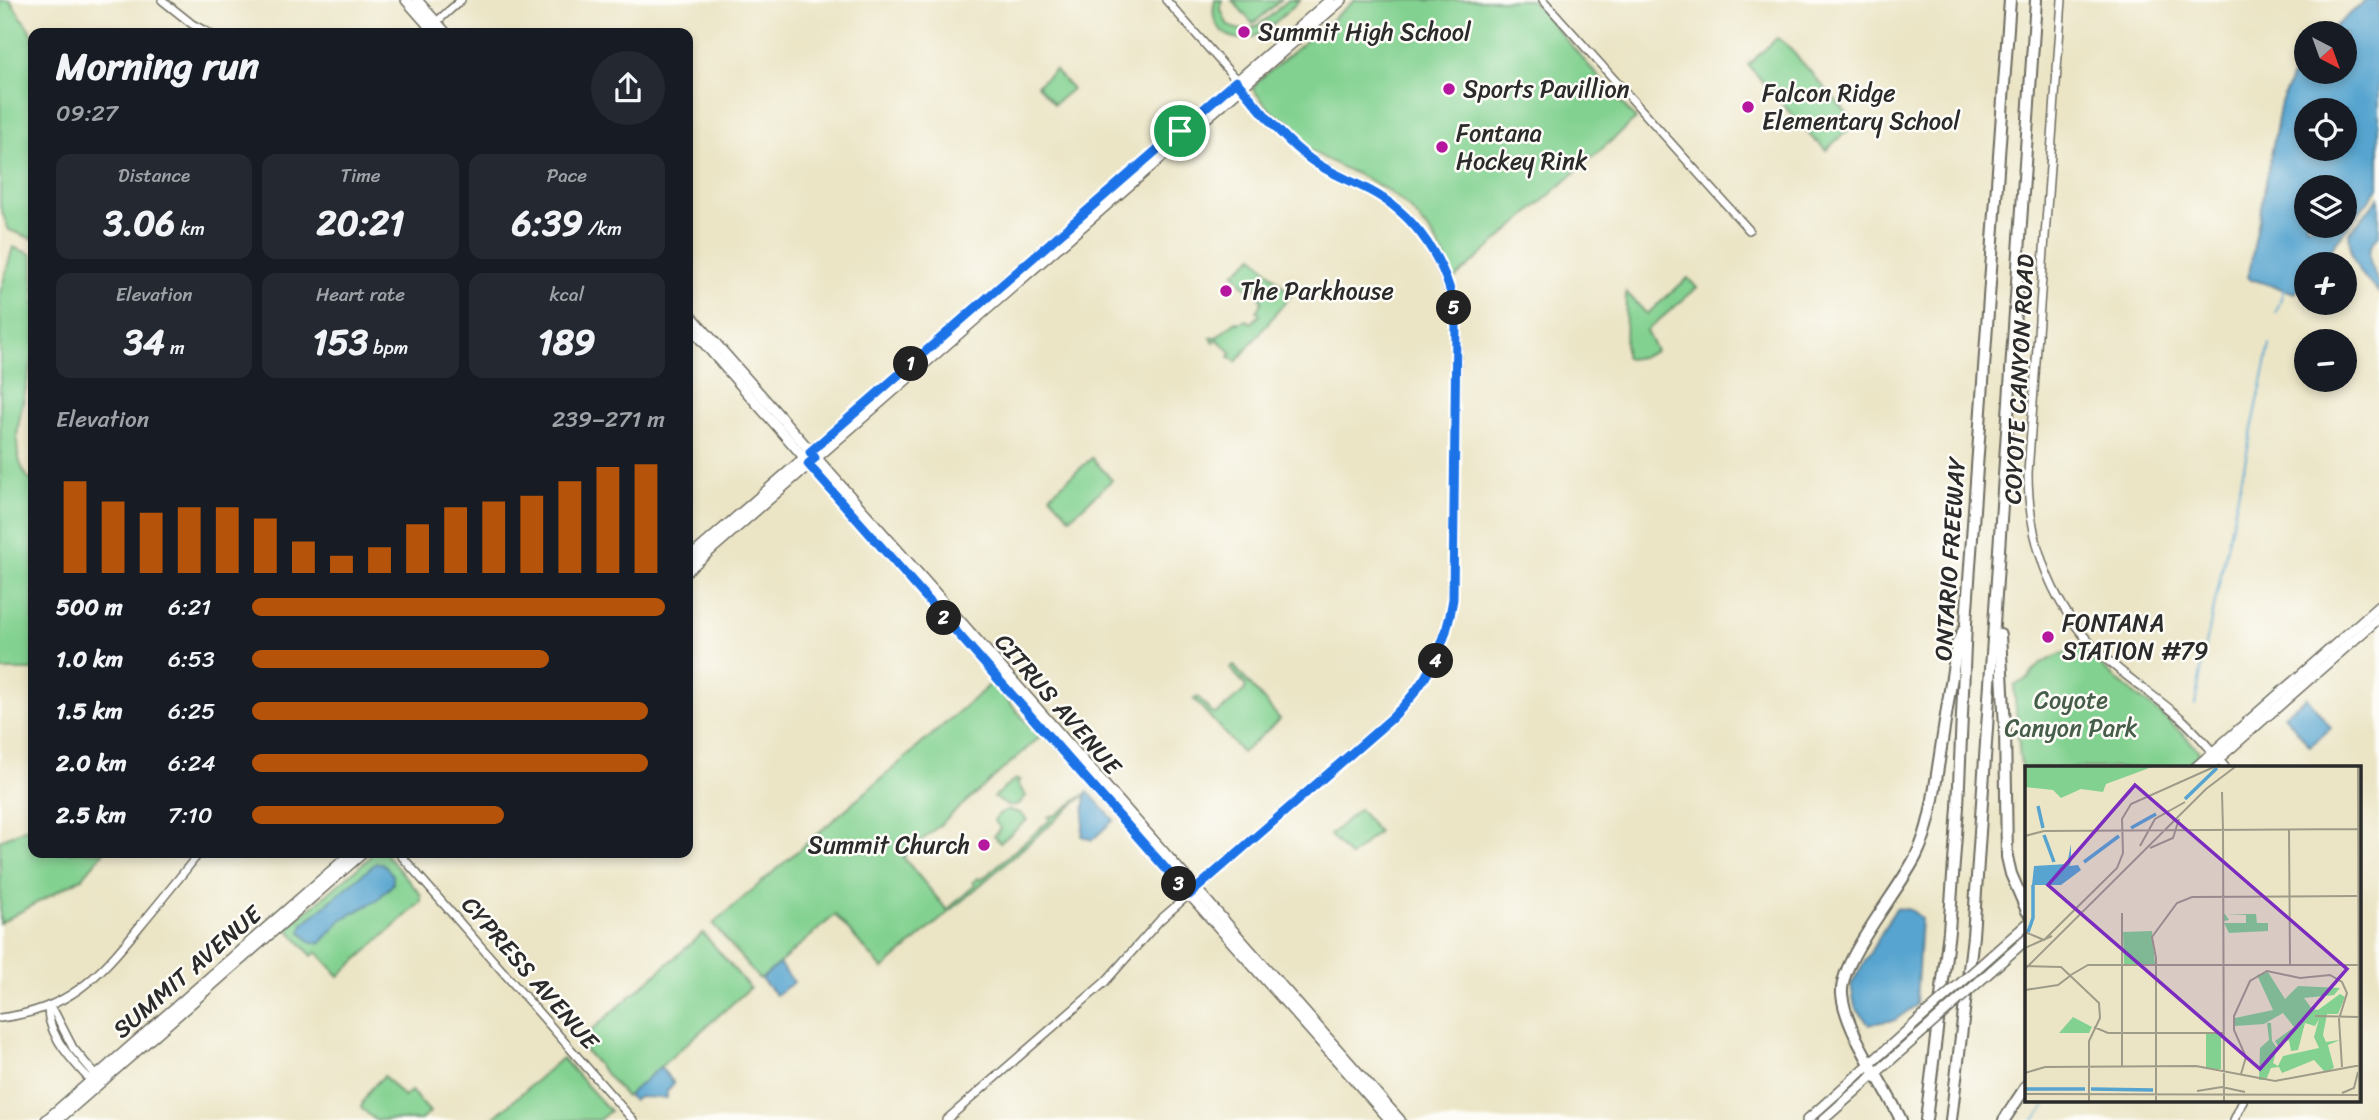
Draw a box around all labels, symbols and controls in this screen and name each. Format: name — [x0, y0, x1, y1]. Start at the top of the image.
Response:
place label: Summit High School — [1258, 11, 1472, 53]
north arrow — [2294, 21, 2357, 84]
map controls — [2294, 21, 2357, 392]
marker: Summit High School — [1236, 24, 1252, 40]
text: Morning run — [56, 33, 259, 100]
button: share — [591, 51, 665, 125]
place label: Sports Pavillion — [1463, 68, 1630, 110]
place label: Falcon Ridge Elementary School — [1762, 72, 1961, 142]
marker: Sports Pavillion — [1441, 81, 1457, 97]
text: 09:27 — [56, 93, 118, 134]
button: locate — [2294, 98, 2357, 161]
marker: Falcon Ridge Elementary School — [1740, 99, 1756, 115]
pin — [1150, 101, 1210, 161]
icon: arrive — [1161, 112, 1199, 150]
place label: Fontana Hockey Rink — [1456, 112, 1588, 182]
marker: Fontana Hockey Rink — [1434, 139, 1450, 155]
text: Distance — [118, 159, 190, 192]
text: Time — [340, 159, 381, 192]
text: Pace — [547, 159, 587, 192]
button: layers — [2294, 175, 2357, 238]
text: 3.06 — [103, 192, 175, 254]
text: 20:21 — [316, 192, 405, 254]
text: 6:39 — [512, 192, 583, 254]
text: km — [175, 212, 205, 245]
text: /km — [583, 212, 622, 245]
button: + — [2294, 252, 2357, 315]
street label: COYOTE CANYON ROAD — [1991, 253, 2047, 505]
place label: The Parkhouse — [1240, 270, 1394, 312]
text: Elevation — [116, 278, 193, 311]
text: Heart rate — [316, 278, 405, 311]
text: kcal — [550, 278, 584, 311]
marker: The Parkhouse — [1218, 283, 1234, 299]
pin: 5 — [1436, 290, 1472, 326]
text: 5 — [1448, 291, 1459, 324]
text: 34 — [124, 311, 165, 373]
text: 153 — [313, 311, 368, 373]
text: 189 — [538, 311, 596, 373]
button: − — [2294, 329, 2357, 392]
text: m — [165, 331, 184, 364]
text: bpm — [368, 331, 408, 364]
pin: 1 — [894, 346, 928, 382]
text: 1 — [906, 347, 915, 380]
text: Elevation — [56, 399, 149, 440]
text: 239–271 m — [552, 399, 665, 440]
street label: ONTARIO FREEWAY — [1922, 454, 1978, 662]
text: 500 m — [56, 587, 123, 628]
text: 6:21 — [168, 587, 211, 628]
pin: 2 — [926, 600, 962, 636]
text: 2 — [938, 601, 949, 634]
place label: FONTANA STATION #79 — [2062, 602, 2208, 672]
street label: CITRUS AVENUE — [984, 623, 1133, 786]
marker: FONTANA STATION #79 — [2040, 629, 2056, 645]
text: 1.0 km — [56, 639, 123, 680]
text: 6:53 — [168, 639, 215, 680]
pin: 4 — [1418, 644, 1454, 678]
text: 4 — [1430, 644, 1441, 677]
park label: Coyote Canyon Park — [2004, 679, 2138, 749]
text: 1.5 km — [56, 691, 123, 732]
text: 6:25 — [168, 691, 215, 732]
text: 2.0 km — [56, 743, 127, 784]
text: 6:24 — [168, 743, 216, 784]
inset map — [2025, 766, 2362, 1102]
text: 2.5 km — [56, 795, 126, 836]
text: 7:10 — [168, 795, 212, 836]
place label: Summit Church — [808, 824, 970, 866]
marker: Summit Church — [976, 837, 992, 853]
pin: 3 — [1162, 866, 1196, 902]
text: 3 — [1173, 867, 1184, 900]
street label: CYPRESS AVENUE — [451, 886, 610, 1061]
street label: SUMMIT AVENUE — [103, 894, 273, 1049]

